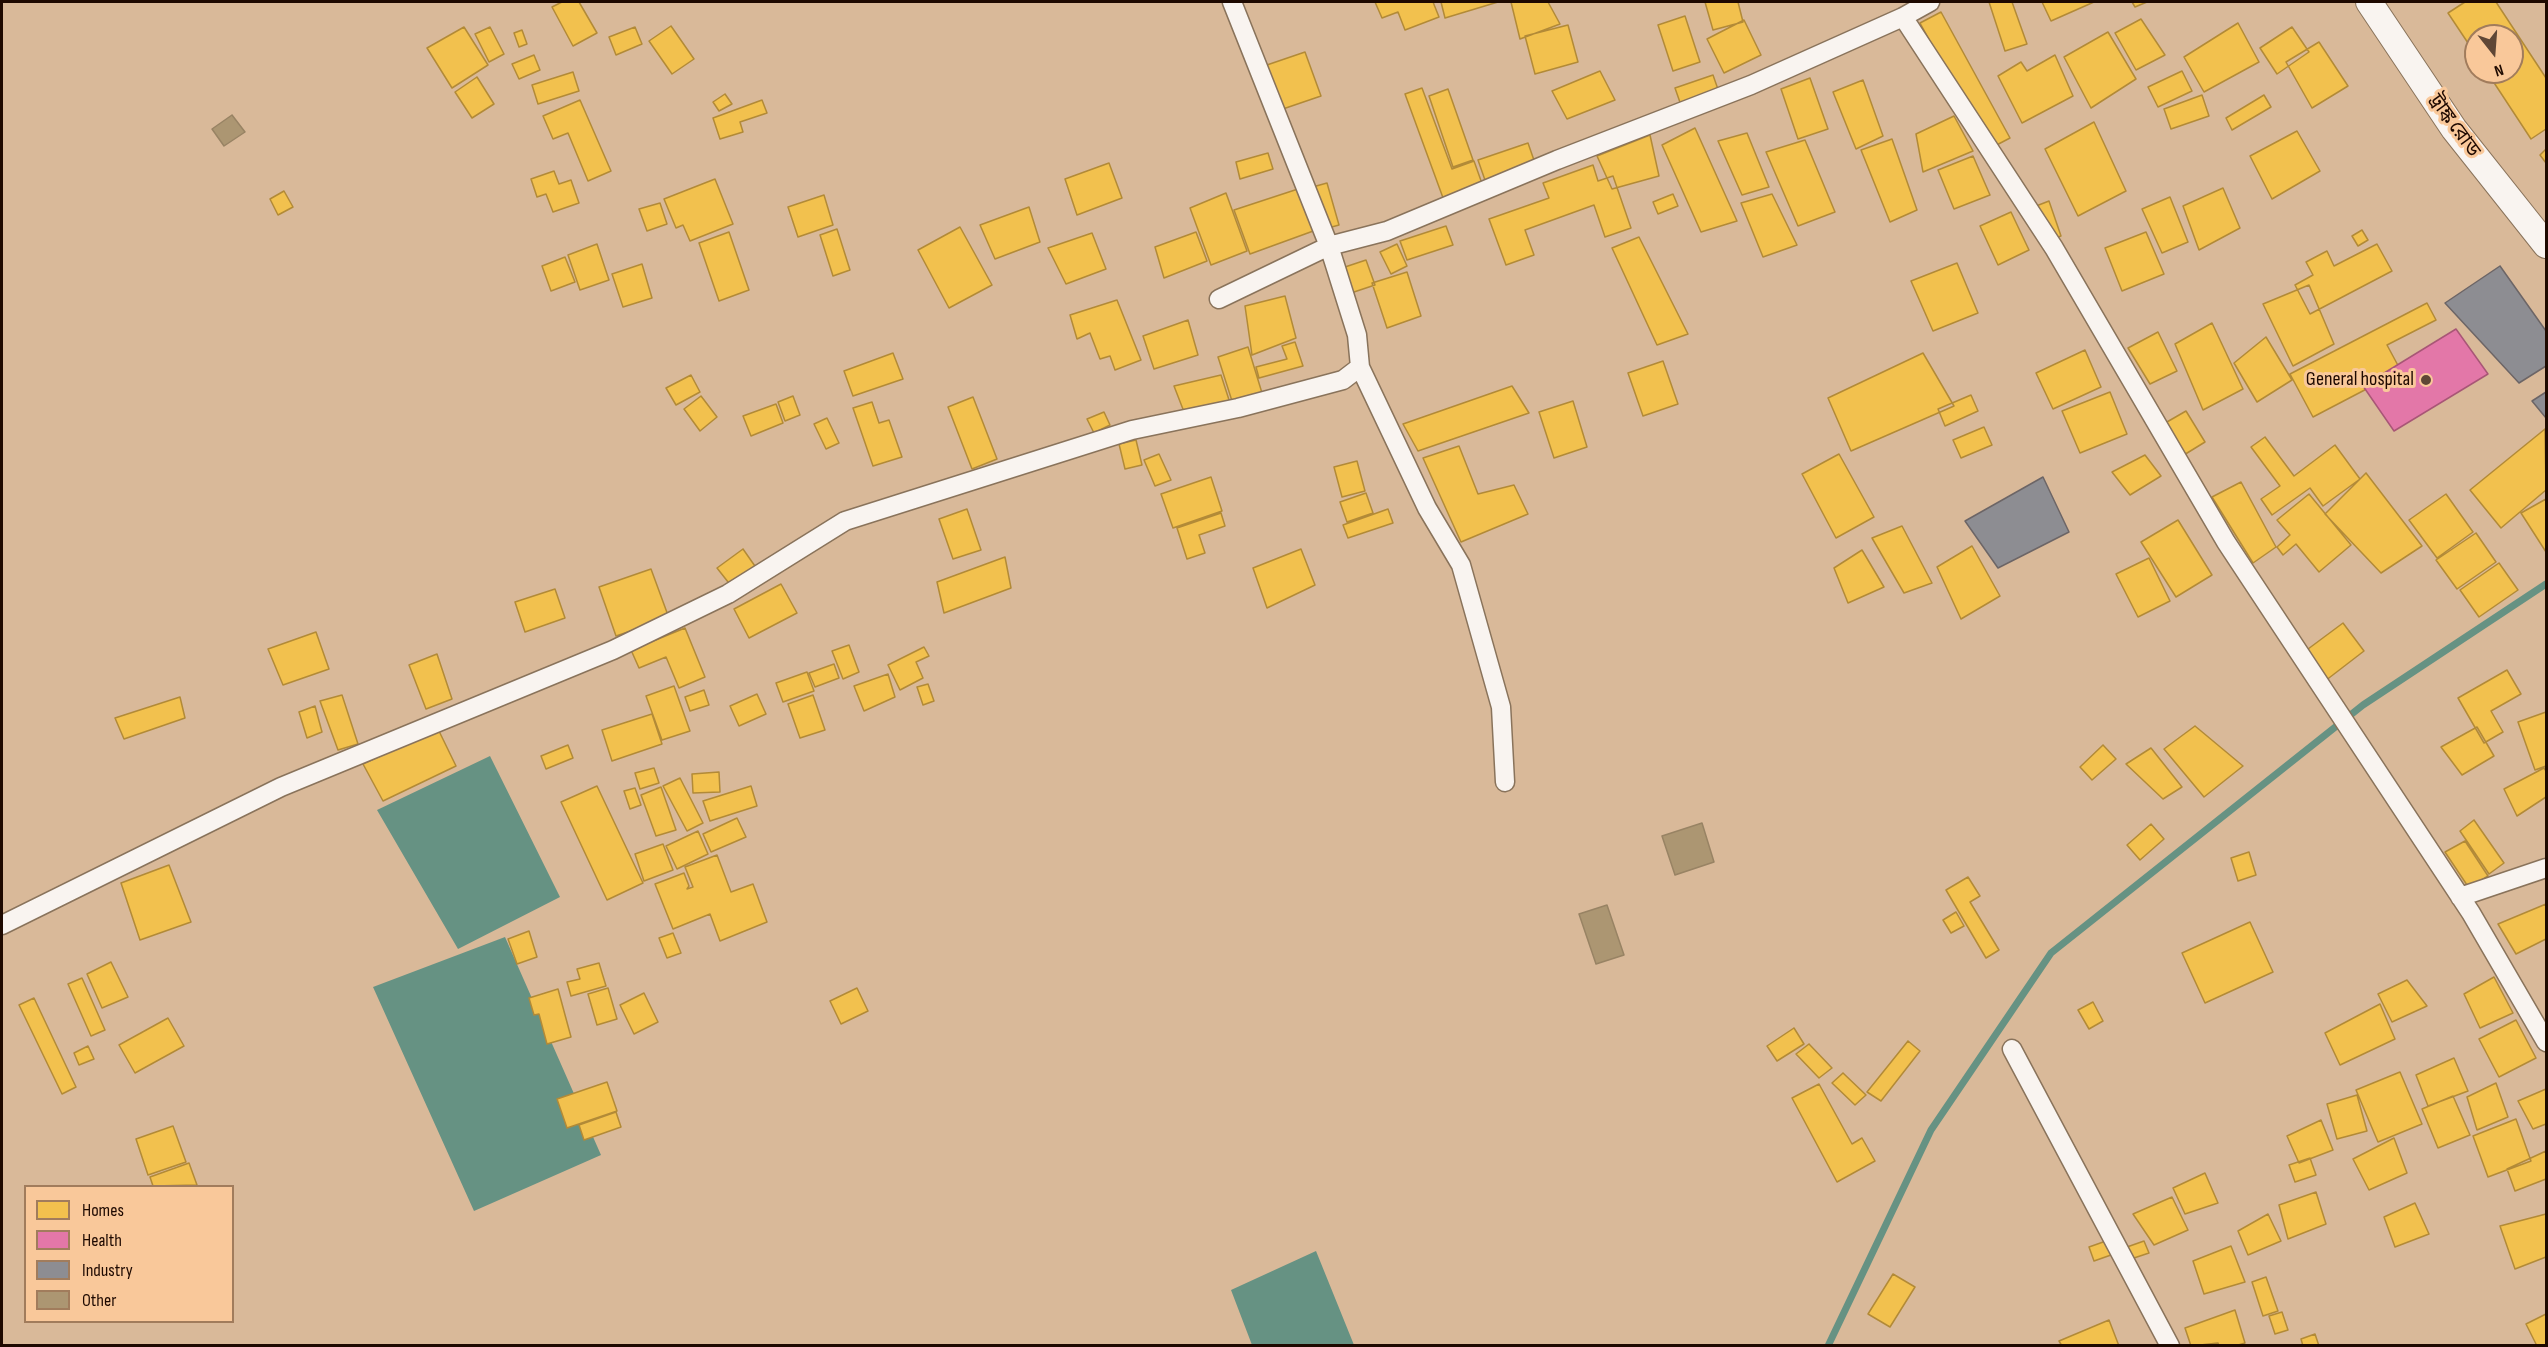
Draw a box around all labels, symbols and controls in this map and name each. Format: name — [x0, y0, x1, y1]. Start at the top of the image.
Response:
north arrow — [2464, 24, 2524, 84]
text: N — [2492, 59, 2506, 80]
street label: ট্রাঙ্ক রোড — [2423, 90, 2485, 162]
place label: General hospital — [2306, 368, 2414, 392]
marker: General hospital — [2419, 373, 2433, 387]
legend — [24, 1185, 234, 1323]
text: Homes — [82, 1200, 124, 1221]
text: Health — [82, 1230, 122, 1251]
text: Industry — [82, 1260, 133, 1281]
text: Other — [82, 1290, 116, 1311]

